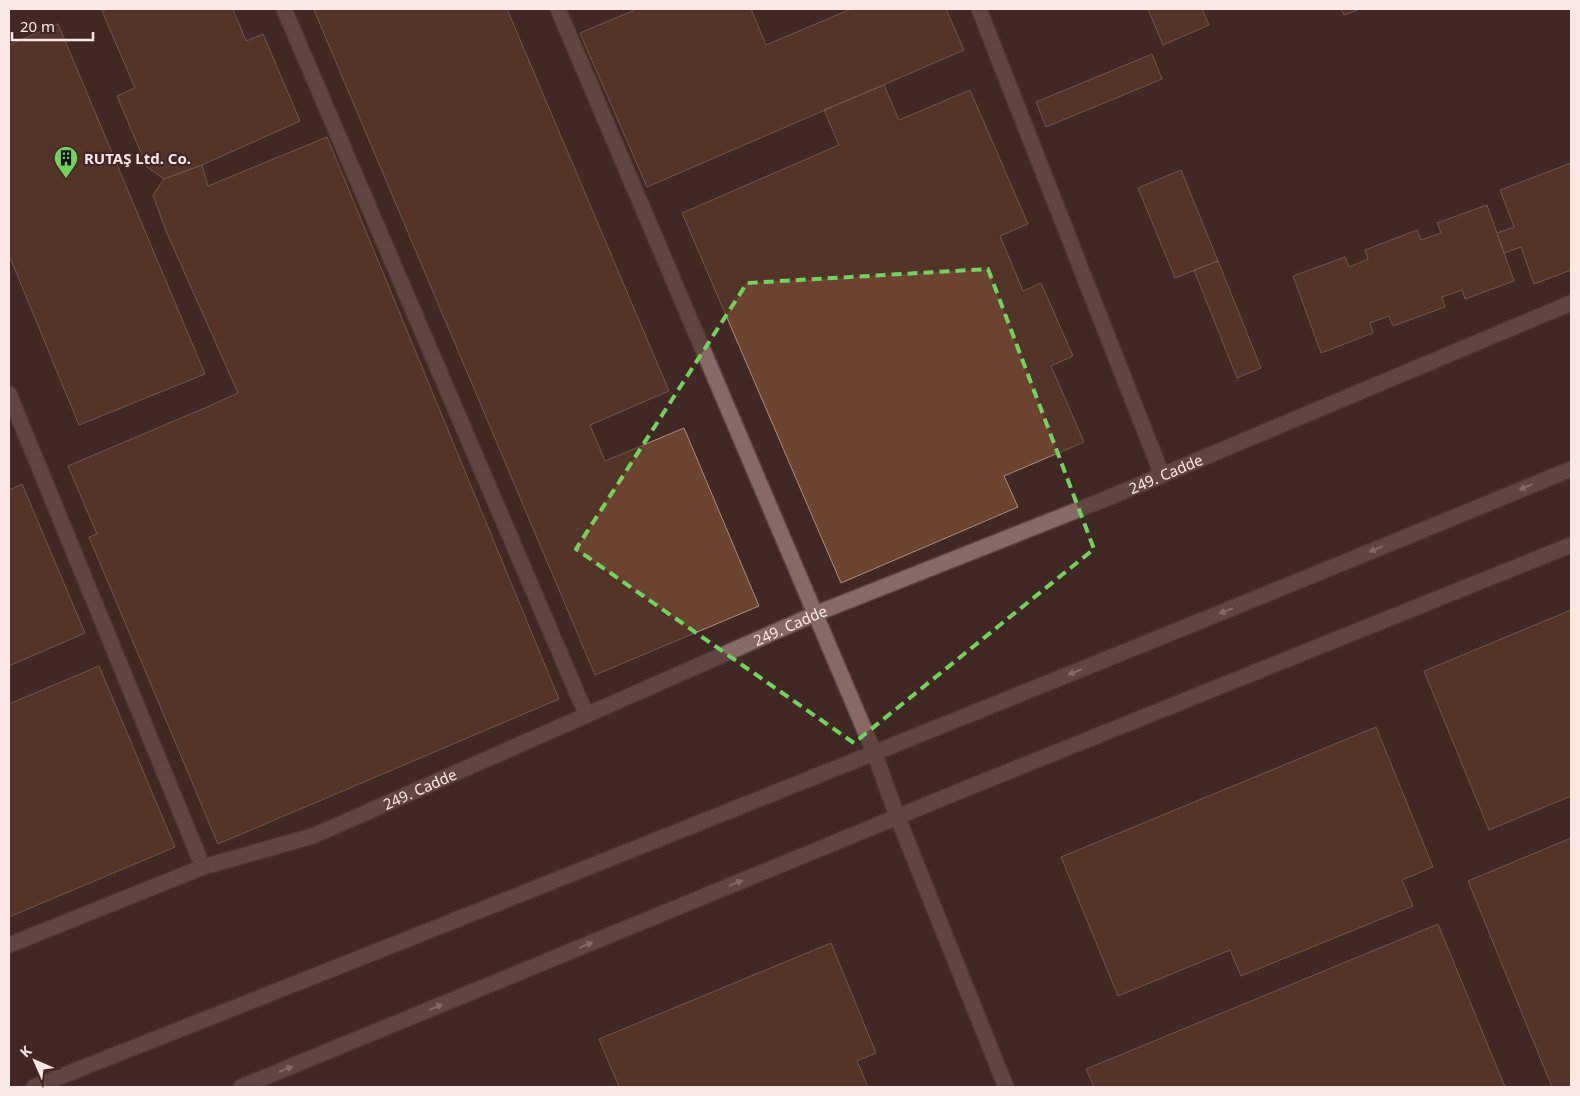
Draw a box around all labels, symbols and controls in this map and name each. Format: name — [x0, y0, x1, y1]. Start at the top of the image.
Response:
scale bar — [12, 10, 94, 42]
text: 20 m — [20, 16, 55, 36]
building icon: RUTAŞ Ltd. Co. — [53, 145, 79, 179]
place label: RUTAŞ Ltd. Co. — [84, 148, 191, 168]
street label: 249. Cadde — [1126, 449, 1206, 498]
one-way arrow — [1519, 484, 1533, 492]
one-way arrow — [1369, 546, 1383, 554]
street label: 249. Cadde — [750, 600, 830, 650]
one-way arrow — [1218, 607, 1233, 615]
one-way arrow — [1068, 668, 1082, 676]
street label: 249. Cadde — [380, 764, 460, 814]
one-way arrow — [729, 878, 744, 886]
one-way arrow — [579, 940, 593, 948]
one-way arrow — [429, 1002, 443, 1010]
north arrow — [10, 1036, 60, 1086]
text: K — [15, 1041, 36, 1061]
one-way arrow — [279, 1064, 293, 1072]

